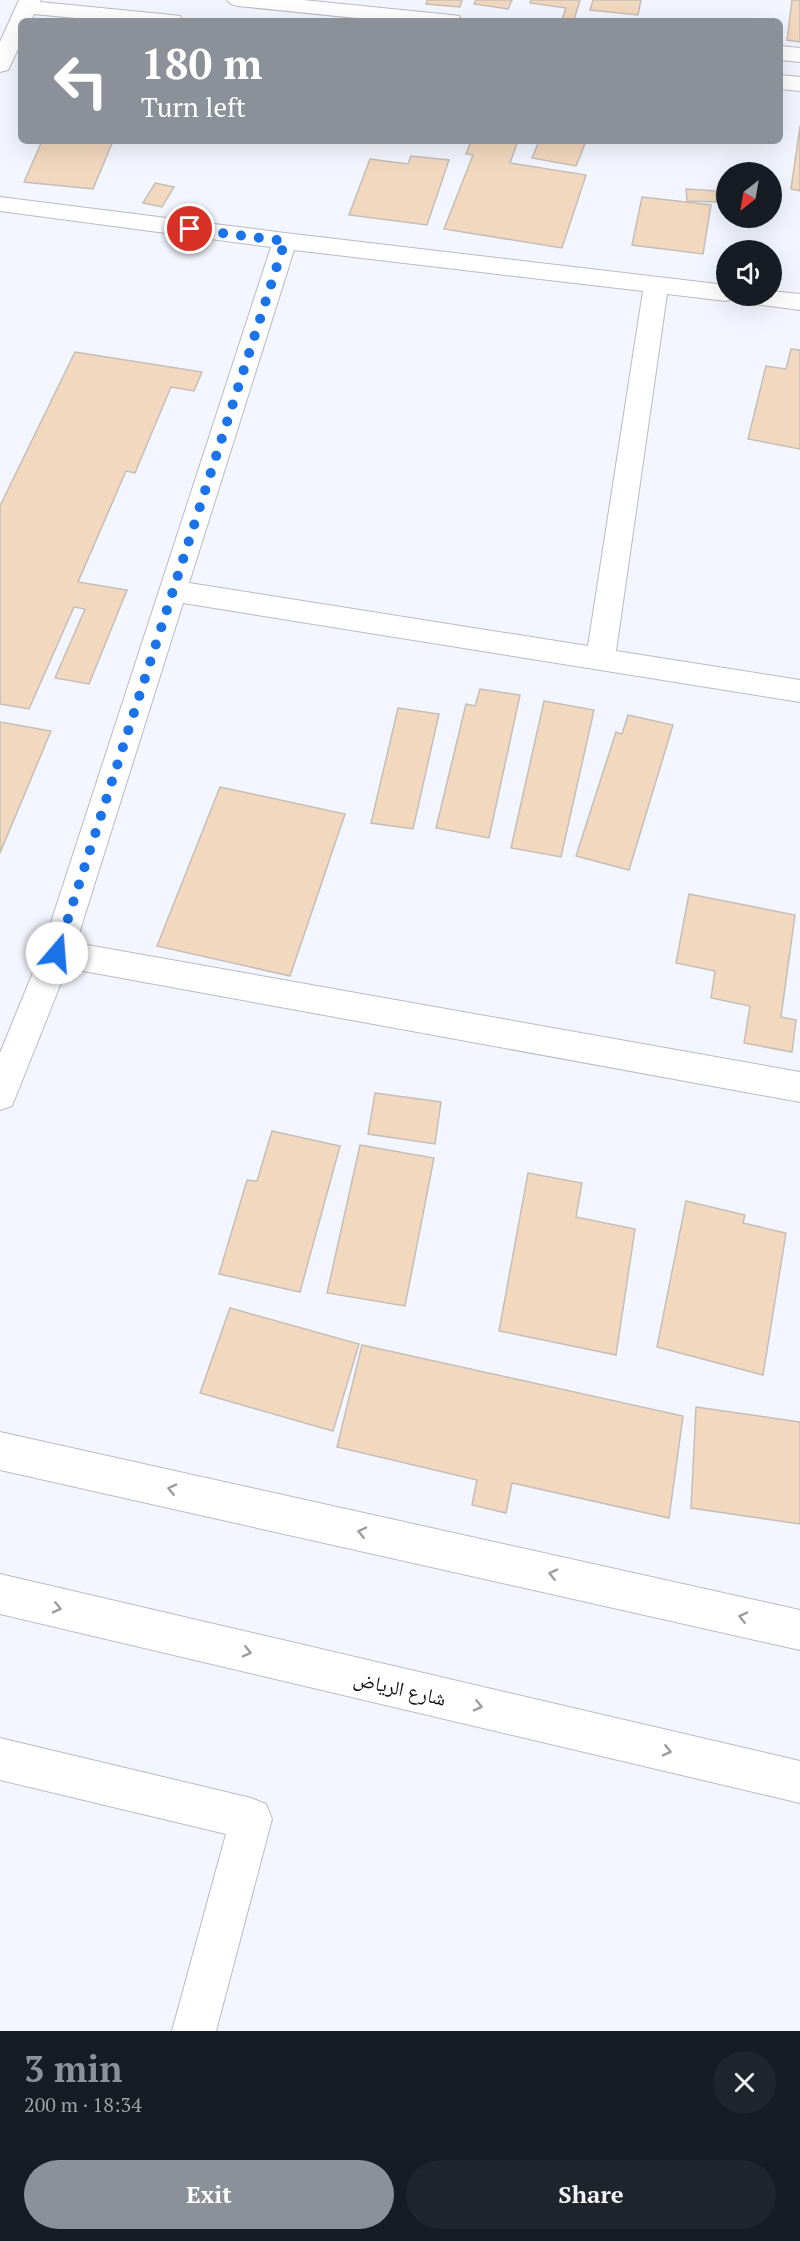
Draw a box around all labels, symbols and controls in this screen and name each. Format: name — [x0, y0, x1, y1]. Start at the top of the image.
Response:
text: 180 m — [141, 35, 262, 91]
icon: left — [42, 42, 120, 120]
text: Turn left — [141, 89, 246, 125]
north arrow — [716, 162, 782, 228]
map controls — [716, 162, 782, 306]
pin — [164, 203, 215, 254]
icon: arrive — [173, 212, 206, 245]
button: sound — [716, 240, 782, 306]
position arrow — [25, 921, 89, 985]
one-way arrow — [167, 1484, 177, 1497]
one-way arrow — [358, 1526, 368, 1539]
one-way arrow — [548, 1569, 558, 1582]
one-way arrow — [52, 1600, 62, 1613]
one-way arrow — [738, 1611, 748, 1624]
one-way arrow — [242, 1645, 252, 1658]
street label: شارع الرياض — [351, 1664, 449, 1712]
one-way arrow — [472, 1699, 482, 1712]
one-way arrow — [662, 1743, 672, 1756]
text: 3 min — [24, 2045, 122, 2092]
button: close — [713, 2051, 776, 2114]
text: 200 m · 18:34 — [24, 2091, 142, 2118]
button: Exit — [24, 2160, 394, 2229]
button: Share — [406, 2160, 776, 2229]

